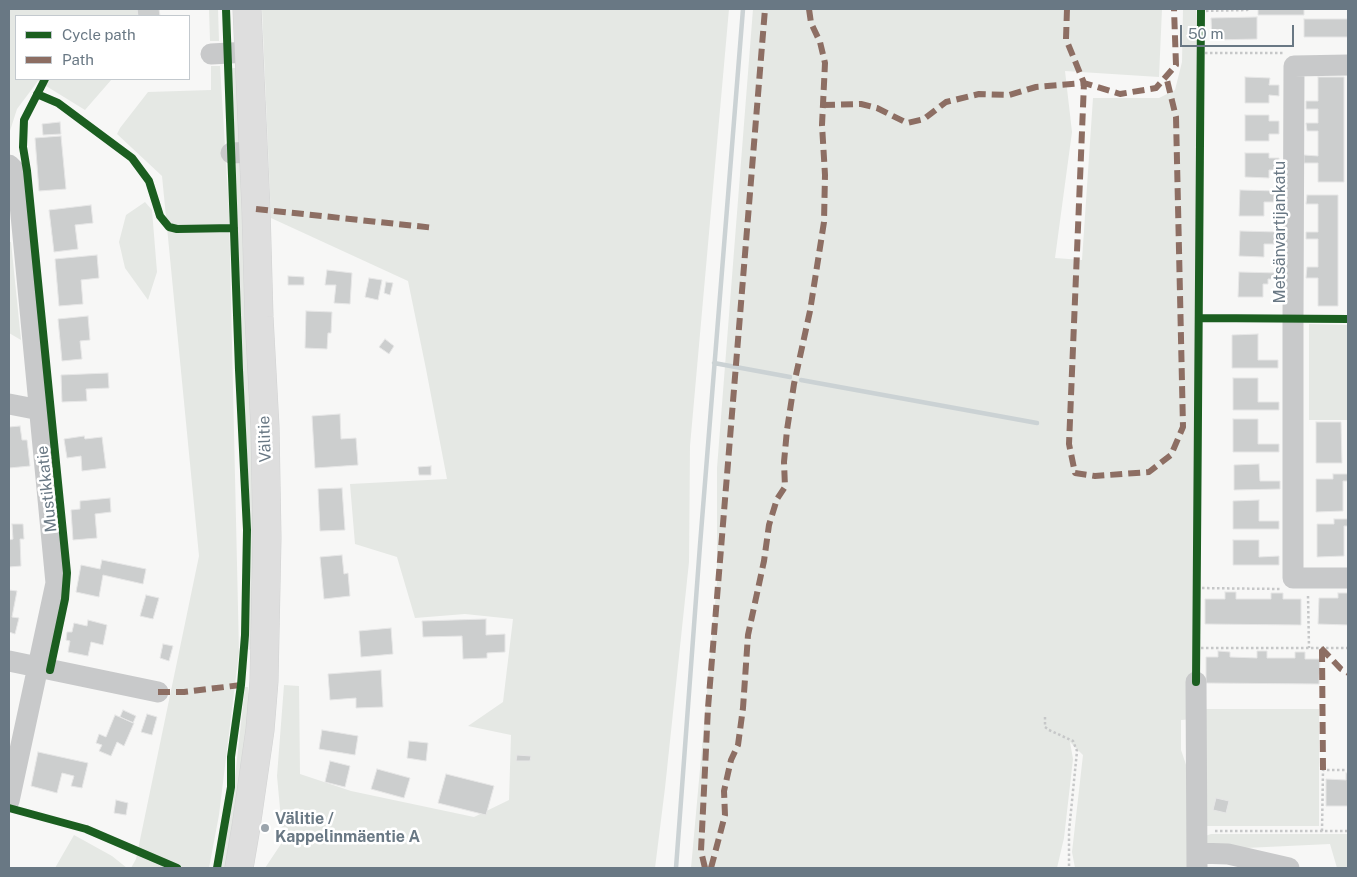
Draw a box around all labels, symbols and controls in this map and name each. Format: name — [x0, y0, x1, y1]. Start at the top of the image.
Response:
legend — [15, 15, 190, 80]
scale bar — [1182, 15, 1296, 47]
text: 50 m — [1188, 25, 1223, 42]
text: Cycle path — [62, 26, 136, 43]
text: Path — [62, 51, 94, 68]
street label: Metsänvartijankatu — [1270, 161, 1290, 303]
street label: Välitie — [255, 415, 275, 463]
street label: Mustikkatie — [33, 445, 61, 533]
place label: Välitie / Kappelinmäentie A — [275, 809, 420, 847]
marker: Välitie / Kappelinmäentie A — [259, 822, 271, 834]

